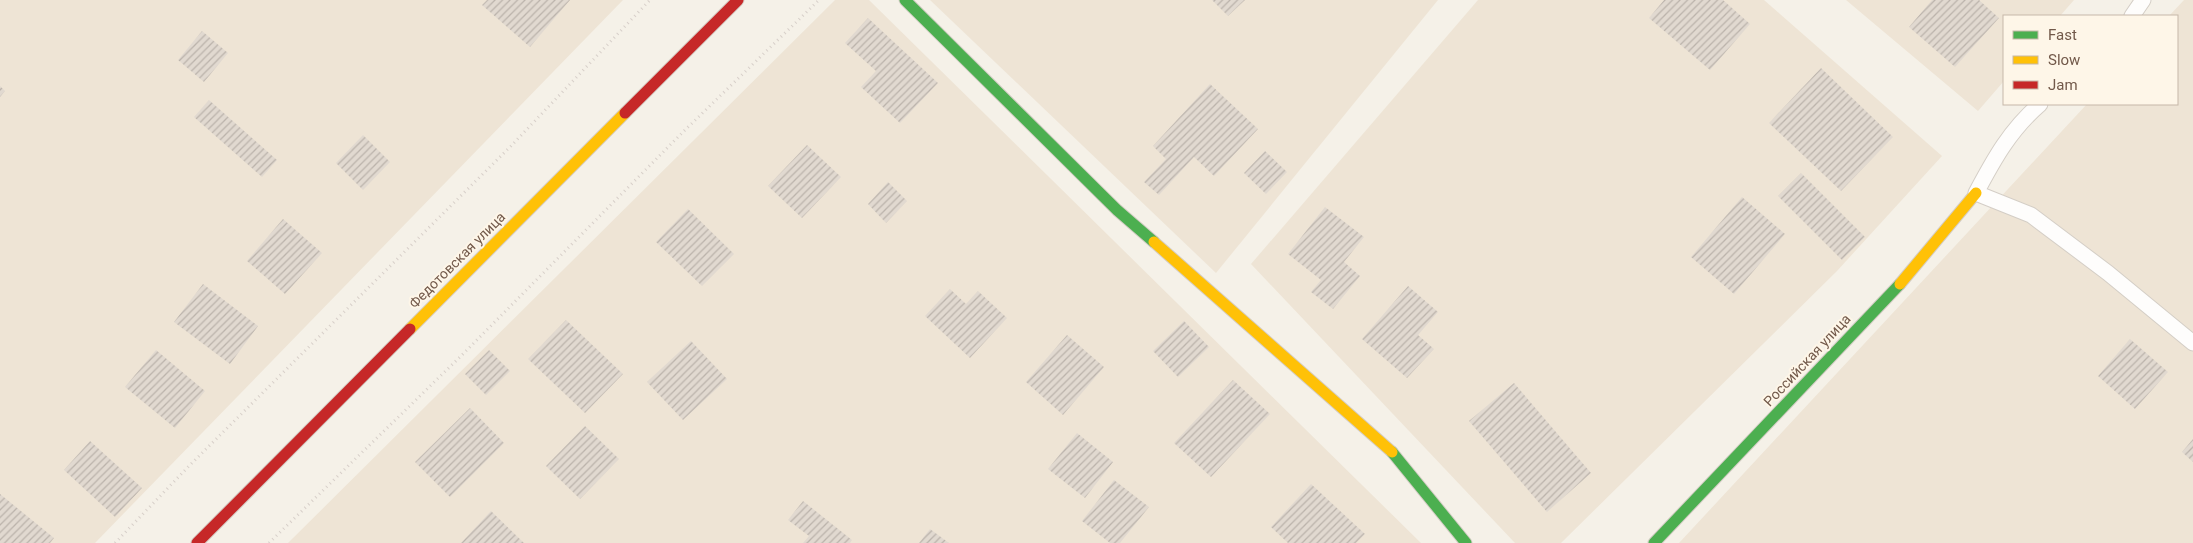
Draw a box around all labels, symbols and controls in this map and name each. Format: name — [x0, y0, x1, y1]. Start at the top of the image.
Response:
legend — [2003, 15, 2178, 105]
text: Fast — [2048, 26, 2077, 44]
text: Slow — [2048, 51, 2080, 69]
text: Jam — [2048, 76, 2078, 94]
street label: Федотовская улица — [406, 209, 508, 311]
street label: Российская улица — [1760, 311, 1854, 409]

